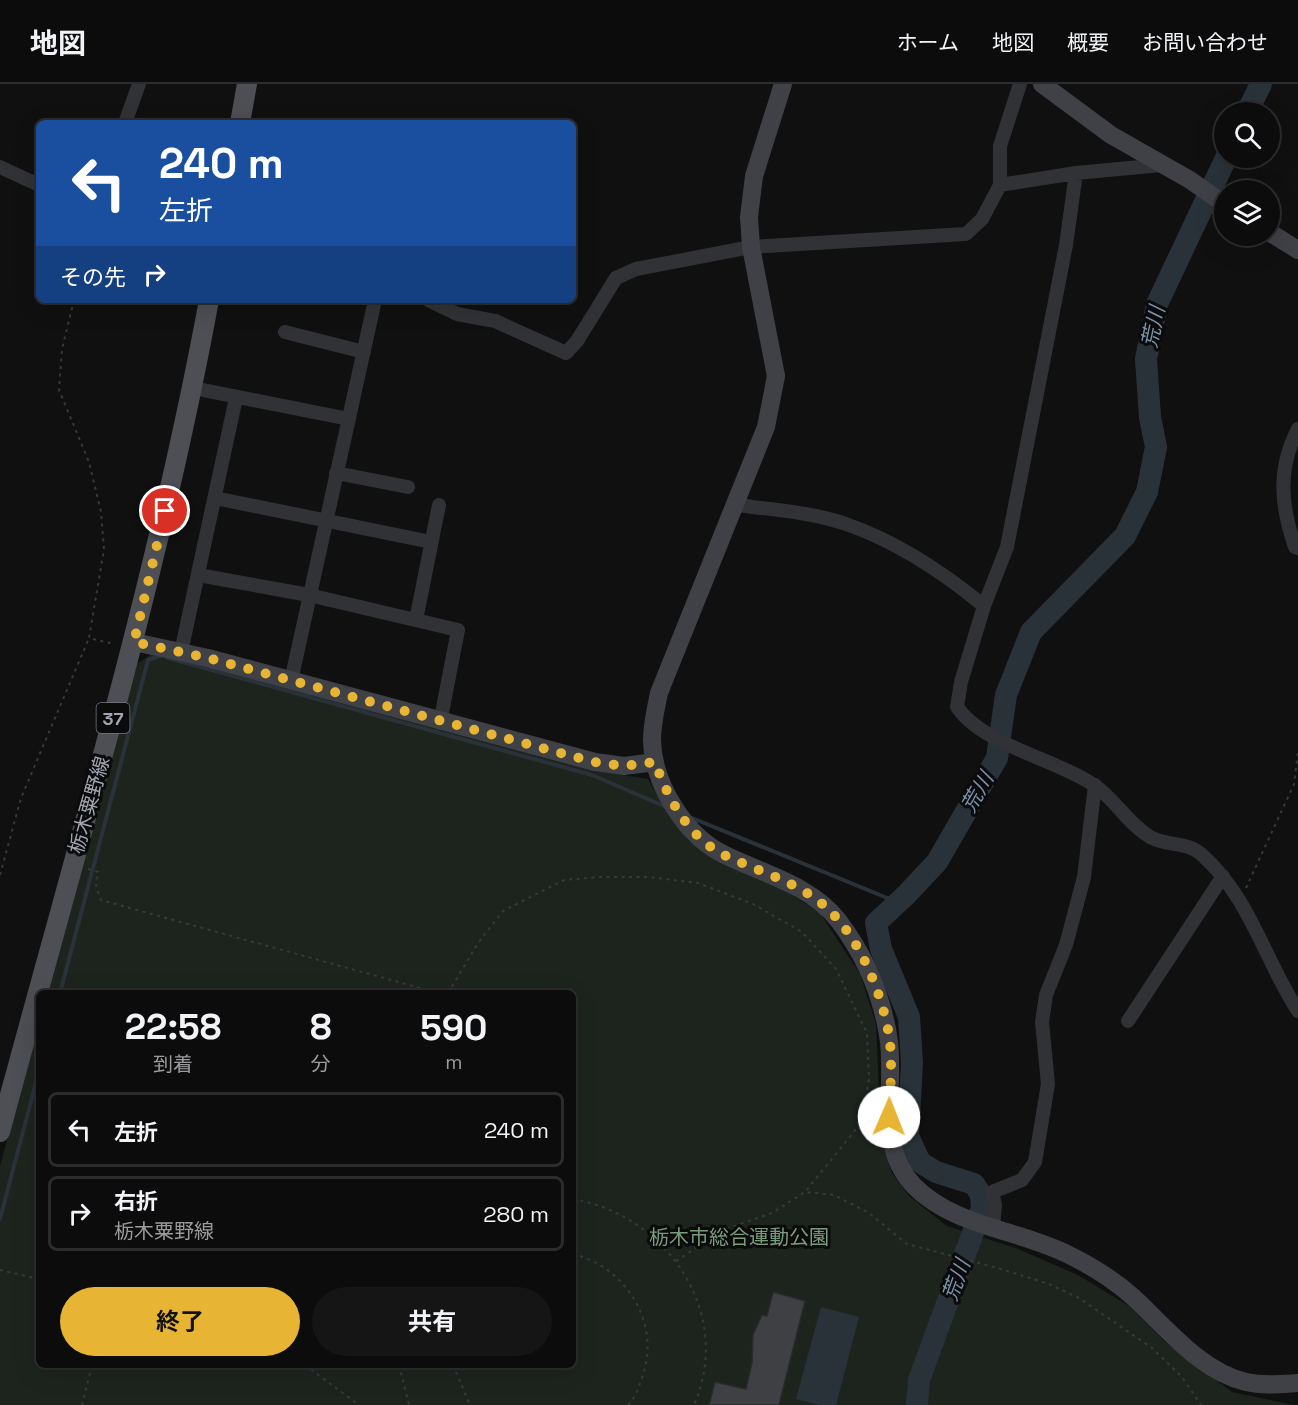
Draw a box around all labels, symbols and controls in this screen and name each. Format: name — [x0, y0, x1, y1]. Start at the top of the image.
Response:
text: 地図 — [30, 25, 86, 61]
text: ホーム — [897, 29, 959, 56]
text: 地図 — [992, 29, 1034, 56]
text: 概要 — [1067, 29, 1109, 56]
text: お問い合わせ — [1142, 29, 1268, 56]
map controls — [1214, 102, 1280, 246]
button: search — [1214, 102, 1280, 168]
text: 240 m — [159, 137, 284, 190]
icon: left — [60, 144, 138, 222]
button: layers — [1214, 180, 1280, 246]
text: 左折 — [159, 193, 213, 228]
icon: right — [138, 258, 171, 291]
text: その先 — [60, 263, 126, 291]
water label: 荒川 — [1135, 302, 1171, 350]
pin — [139, 485, 190, 536]
icon: arrive — [148, 494, 181, 527]
road number: 37 — [96, 703, 130, 733]
street label: 栃木粟野線 — [63, 753, 115, 857]
water label: 荒川 — [955, 765, 1000, 817]
text: 22:58 — [125, 1004, 221, 1050]
text: 8 — [310, 1004, 332, 1050]
text: 590 — [420, 1005, 487, 1051]
text: m — [445, 1049, 462, 1075]
text: 到着 — [153, 1051, 193, 1077]
text: 分 — [311, 1051, 331, 1077]
position arrow — [857, 1085, 921, 1149]
icon: left — [63, 1113, 96, 1146]
text: 240 m — [484, 1116, 549, 1144]
text: 左折 — [114, 1118, 158, 1146]
text: 右折 — [114, 1187, 158, 1215]
icon: right — [63, 1197, 96, 1230]
text: 280 m — [483, 1200, 549, 1228]
text: 栃木粟野線 — [114, 1218, 214, 1244]
park label: 栃木市総合運動公園 — [649, 1224, 829, 1250]
water label: 荒川 — [936, 1254, 977, 1304]
button: 終了 — [60, 1287, 300, 1356]
button: 共有 — [312, 1287, 552, 1356]

